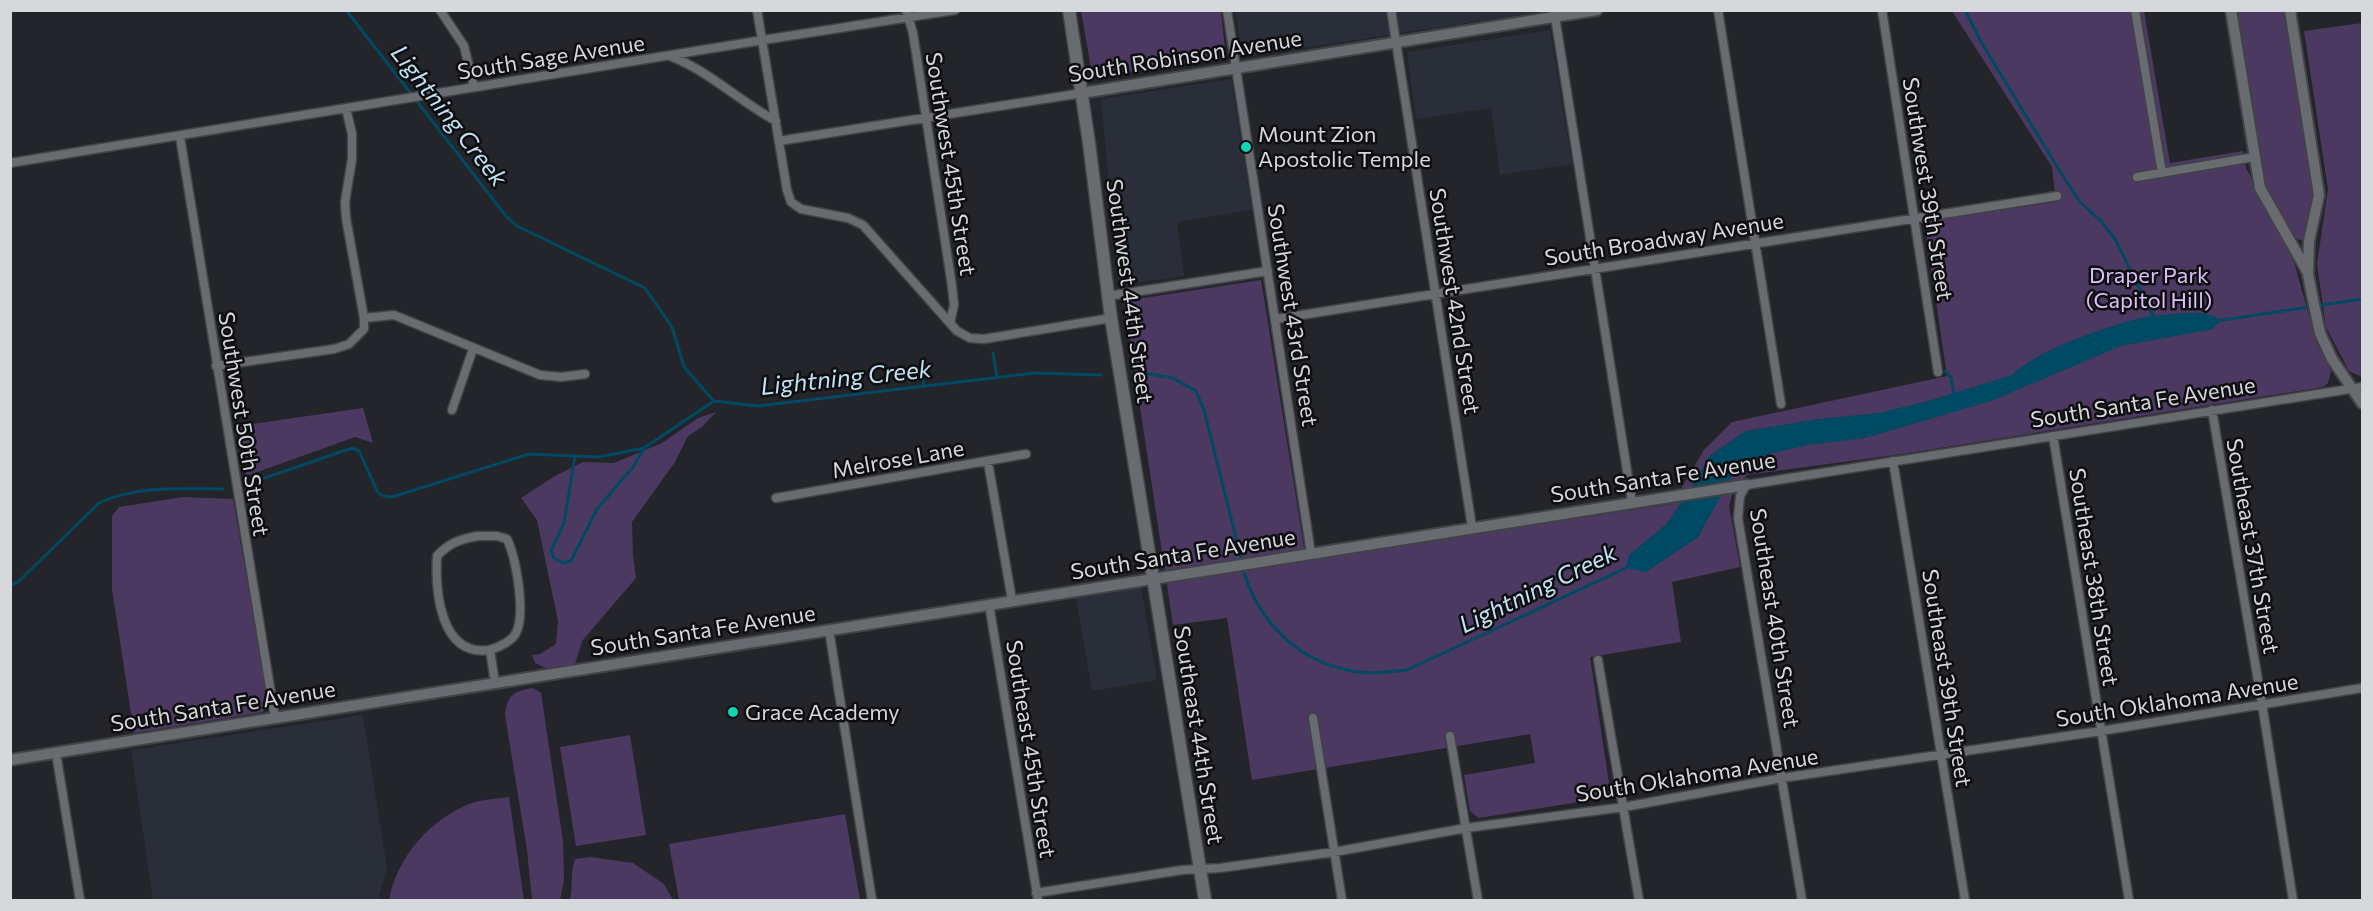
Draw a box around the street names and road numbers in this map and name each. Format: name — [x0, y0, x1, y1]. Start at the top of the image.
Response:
street label: South Robinson Avenue — [1066, 24, 1304, 87]
street label: South Sage Avenue — [455, 28, 647, 85]
street label: Southwest 45th Street — [921, 50, 982, 277]
street label: Southwest 39th Street — [1898, 75, 1959, 302]
street label: Southwest 44th Street — [1101, 177, 1160, 405]
street label: Southwest 42nd Street — [1424, 186, 1487, 416]
street label: Southwest 43rd Street — [1263, 202, 1324, 428]
street label: South Broadway Avenue — [1542, 206, 1785, 271]
street label: Southwest 50th Street — [213, 310, 276, 538]
street label: South Santa Fe Avenue — [2029, 370, 2257, 433]
street label: Melrose Lane — [830, 434, 966, 483]
street label: Southeast 37th Street — [2221, 436, 2286, 656]
street label: South Santa Fe Avenue — [1549, 445, 1777, 508]
street label: Southeast 38th Street — [2064, 466, 2125, 688]
street label: Southeast 40th Street — [1745, 506, 1806, 730]
street label: South Santa Fe Avenue — [1069, 522, 1297, 585]
street label: Southeast 39th Street — [1917, 567, 1978, 789]
street label: South Santa Fe Avenue — [589, 598, 817, 661]
street label: Southeast 44th Street — [1169, 624, 1230, 846]
street label: Southeast 45th Street — [1001, 638, 1062, 860]
street label: South Oklahoma Avenue — [2054, 667, 2300, 732]
street label: South Santa Fe Avenue — [109, 674, 337, 737]
street label: South Oklahoma Avenue — [1574, 742, 1820, 807]

